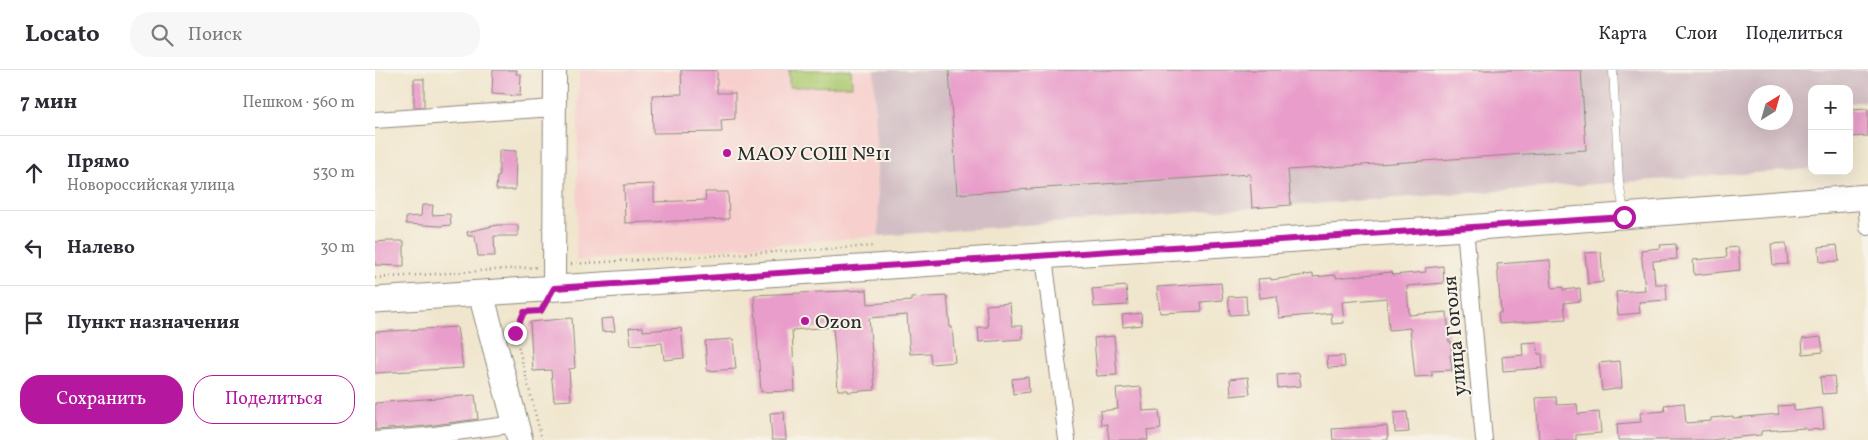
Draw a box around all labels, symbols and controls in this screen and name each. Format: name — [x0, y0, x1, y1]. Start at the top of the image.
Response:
search box — [130, 12, 480, 57]
text: Locato — [25, 18, 100, 52]
icon: search — [148, 21, 176, 49]
text: Поиск — [188, 22, 242, 48]
text: Карта — [1599, 22, 1647, 47]
text: Слои — [1675, 22, 1717, 47]
text: Поделиться — [1745, 22, 1843, 47]
north arrow — [1748, 85, 1793, 130]
map controls — [1808, 85, 1853, 175]
button: + — [1808, 85, 1853, 130]
text: 7 мин — [20, 88, 77, 117]
text: Пешком · 560 m — [242, 92, 355, 114]
button: − — [1808, 130, 1853, 175]
place label: МАОУ СОШ №11 — [737, 141, 891, 169]
marker: МАОУ СОШ №11 — [721, 147, 733, 159]
text: Прямо — [67, 149, 129, 175]
icon: ahead — [20, 159, 48, 187]
text: 530 m — [312, 162, 355, 184]
text: Новороссийская улица — [67, 175, 235, 197]
route start — [1613, 206, 1636, 229]
icon: left — [20, 234, 48, 262]
text: Налево — [67, 235, 135, 261]
text: 30 m — [320, 237, 355, 259]
street label: улица Гоголя — [1437, 274, 1475, 397]
icon: arrive — [20, 309, 48, 337]
place label: Ozon — [815, 309, 862, 337]
text: Пункт назначения — [67, 310, 240, 336]
marker: Ozon — [799, 315, 811, 327]
route end — [504, 322, 527, 345]
button: Сохранить — [20, 375, 183, 424]
button: Поделиться — [193, 375, 355, 424]

